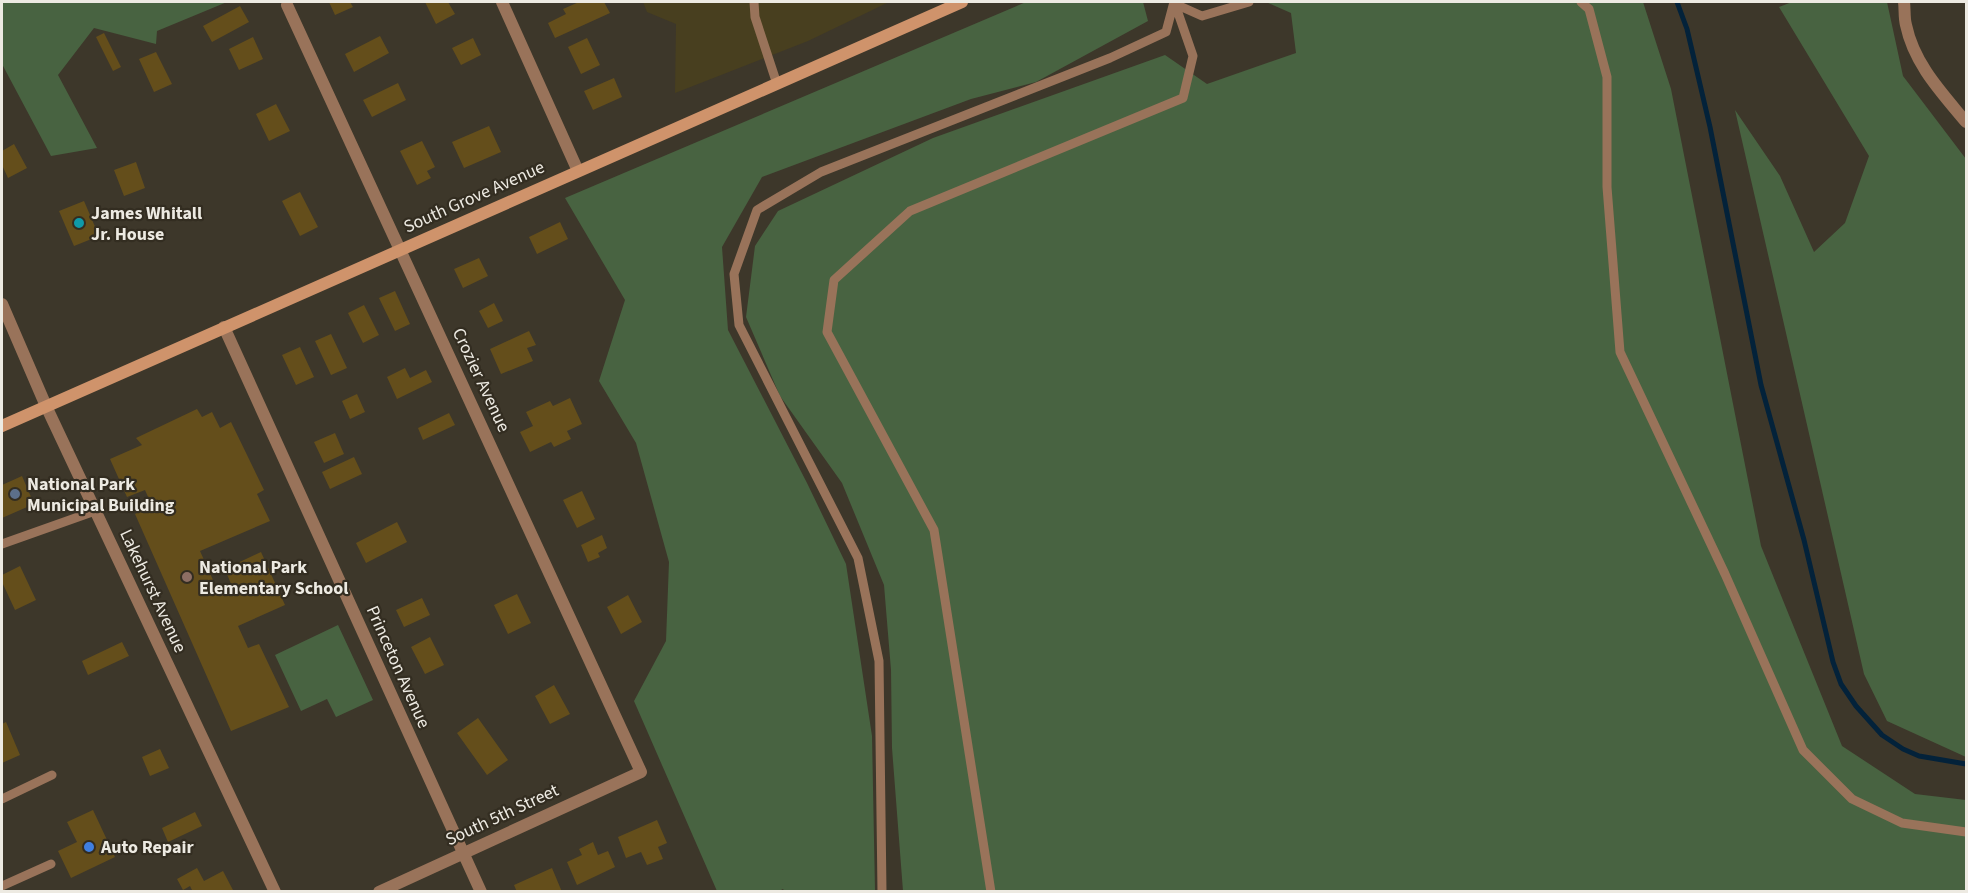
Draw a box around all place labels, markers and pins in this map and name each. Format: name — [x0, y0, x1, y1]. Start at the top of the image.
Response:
place label: James Whitall Jr. House — [91, 201, 202, 247]
marker: James Whitall Jr. House — [72, 216, 86, 230]
place label: National Park Municipal Building — [27, 472, 175, 518]
marker: National Park Municipal Building — [8, 487, 22, 501]
place label: National Park Elementary School — [199, 555, 349, 601]
marker: National Park Elementary School — [180, 570, 194, 584]
place label: Auto Repair — [100, 835, 194, 860]
marker: Auto Repair — [82, 840, 96, 854]

